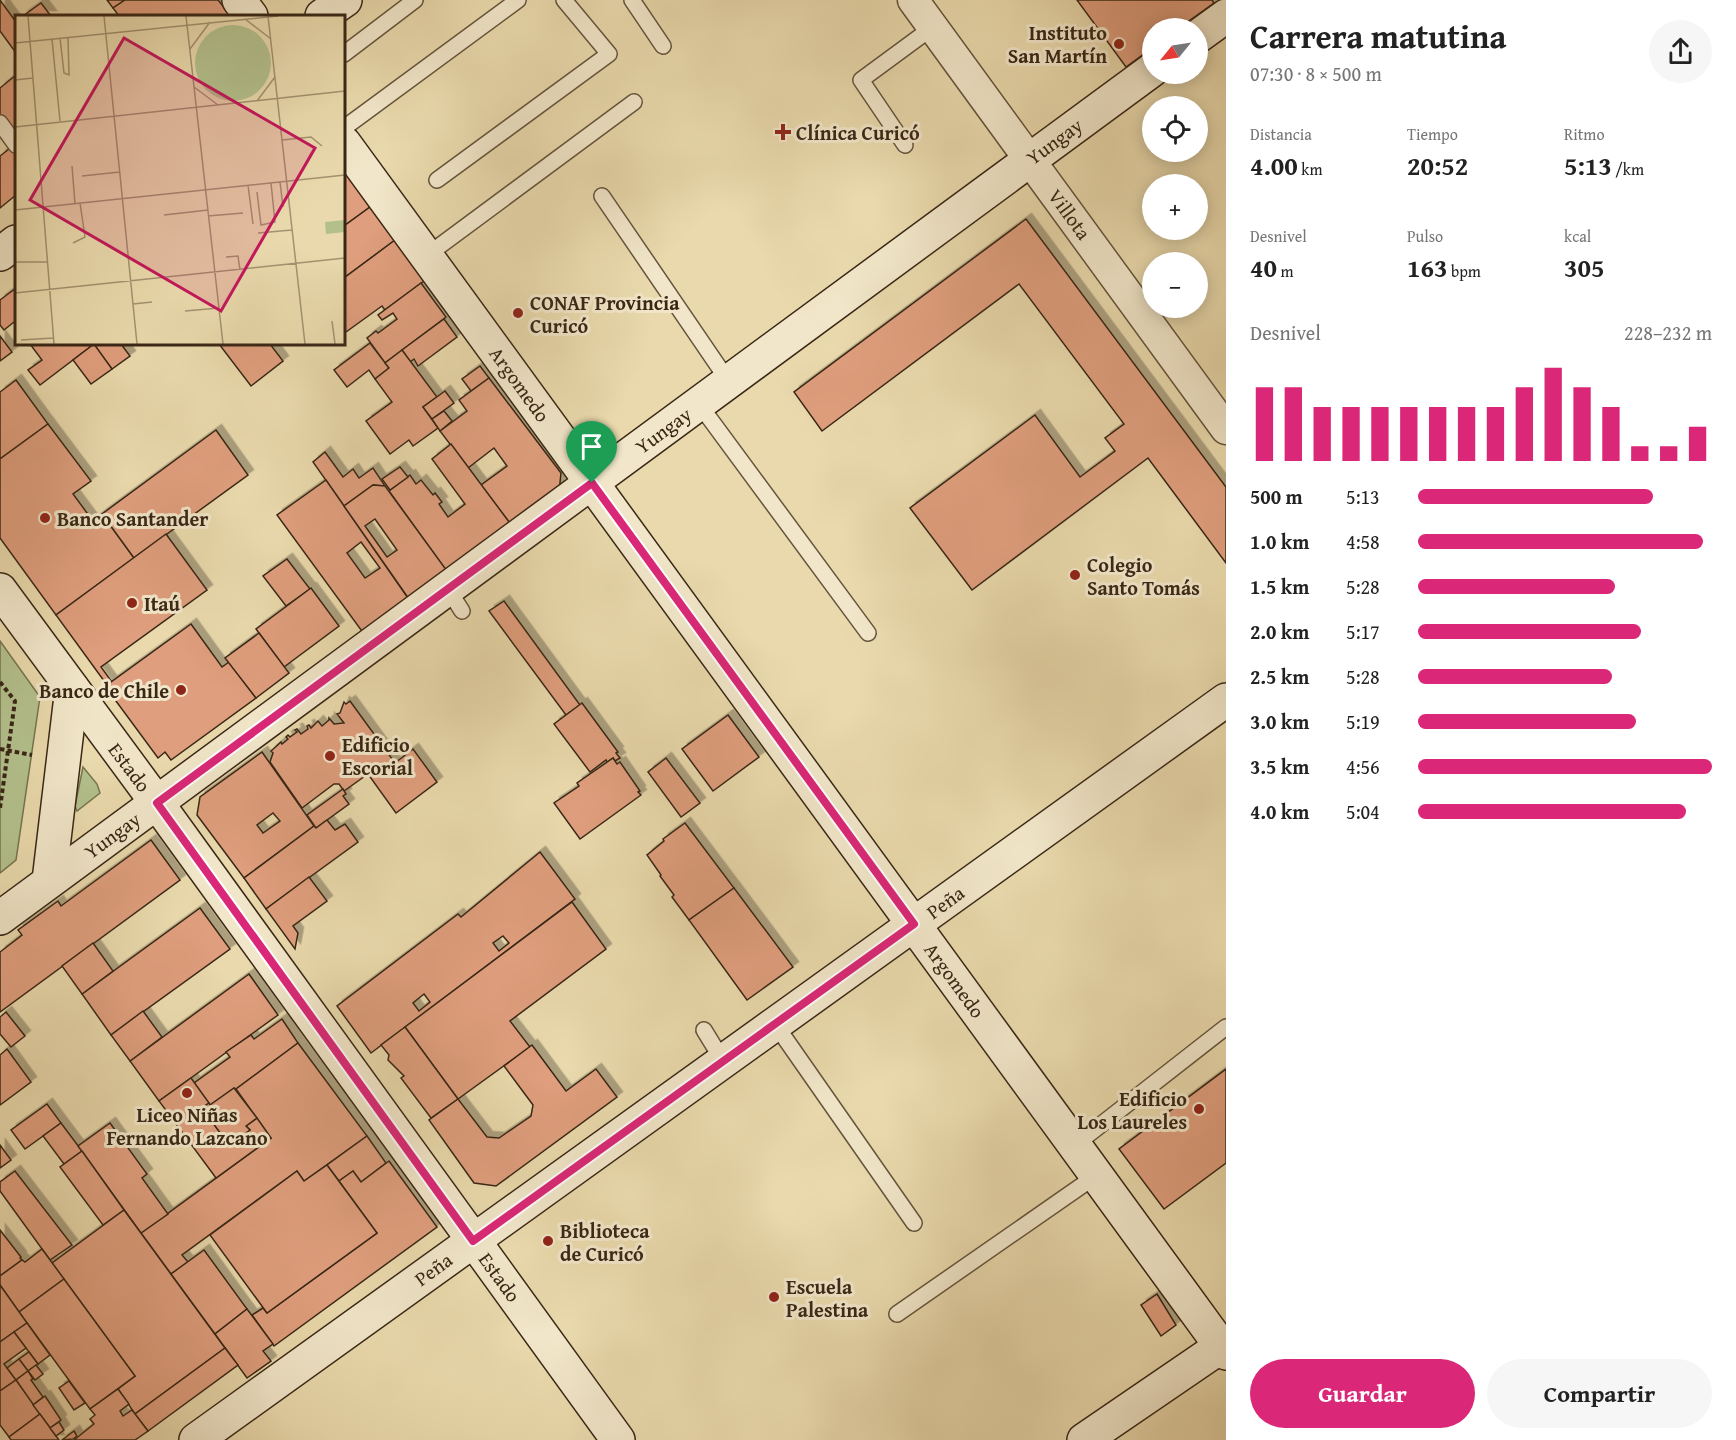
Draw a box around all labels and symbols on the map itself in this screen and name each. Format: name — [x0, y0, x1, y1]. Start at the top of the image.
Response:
inset map — [15, 15, 345, 345]
place label: Instituto San Martín — [1008, 18, 1107, 70]
north arrow — [1142, 18, 1208, 84]
marker: Instituto San Martín — [1112, 37, 1126, 51]
street label: Yungay — [1020, 111, 1088, 171]
place label: Clínica Curicó — [796, 118, 920, 147]
marker: Clínica Curicó — [774, 123, 792, 141]
street label: Villota — [1042, 183, 1099, 246]
place label: CONAF Provincia Curicó — [530, 288, 680, 340]
marker: CONAF Provincia Curicó — [511, 306, 525, 320]
street label: Argomedo — [483, 340, 557, 428]
street label: Yungay — [629, 400, 697, 460]
pin — [566, 421, 617, 483]
place label: Banco Santander — [57, 504, 208, 533]
marker: Banco Santander — [38, 511, 52, 525]
place label: Colegio Santo Tomás — [1087, 550, 1200, 602]
marker: Colegio Santo Tomás — [1068, 568, 1082, 582]
place label: Itaú — [144, 589, 181, 618]
marker: Itaú — [125, 596, 139, 610]
place label: Banco de Chile — [39, 676, 169, 705]
marker: Banco de Chile — [174, 683, 188, 697]
place label: Edificio Escorial — [342, 730, 413, 782]
street label: Estado — [102, 736, 158, 798]
marker: Edificio Escorial — [323, 749, 337, 763]
street label: Yungay — [78, 805, 146, 865]
street label: Peña — [920, 878, 970, 926]
street label: Argomedo — [918, 936, 992, 1024]
place label: Edificio Los Laureles — [1077, 1084, 1187, 1136]
marker: Liceo Niñas Fernando Lazcano — [180, 1086, 194, 1100]
place label: Liceo Niñas Fernando Lazcano — [106, 1100, 268, 1152]
marker: Edificio Los Laureles — [1192, 1102, 1206, 1116]
place label: Biblioteca de Curicó — [560, 1216, 650, 1268]
marker: Biblioteca de Curicó — [541, 1234, 555, 1248]
street label: Peña — [408, 1245, 458, 1293]
street label: Estado — [472, 1246, 528, 1308]
place label: Escuela Palestina — [786, 1272, 869, 1324]
marker: Escuela Palestina — [767, 1290, 781, 1304]

